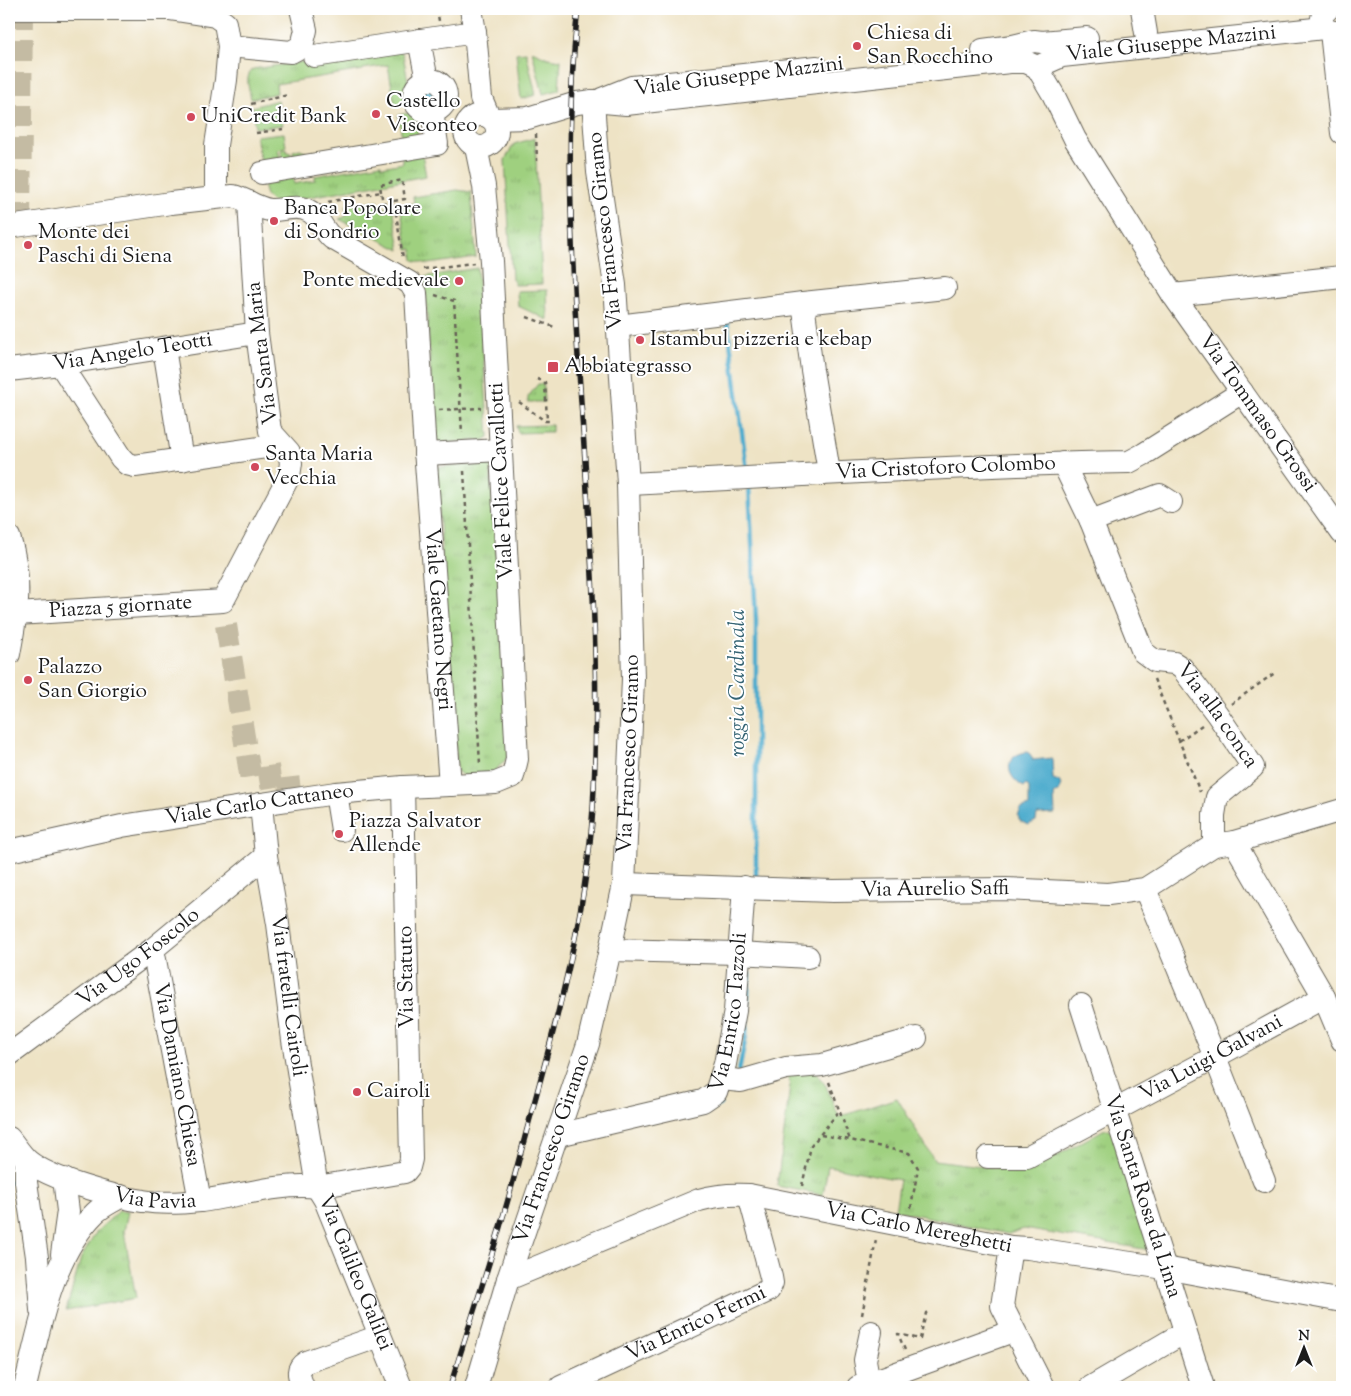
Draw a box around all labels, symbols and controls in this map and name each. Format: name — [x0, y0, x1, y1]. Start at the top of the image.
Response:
street label: Viale Giuseppe Mazzini — [1065, 18, 1278, 70]
place label: Chiesa di San Rocchino — [867, 19, 993, 73]
marker: Chiesa di San Rocchino — [851, 40, 863, 52]
street label: Viale Giuseppe Mazzini — [633, 49, 845, 105]
place label: Castello Visconteo — [386, 87, 478, 141]
place label: UniCredit Bank — [201, 102, 347, 132]
marker: Castello Visconteo — [370, 108, 382, 120]
marker: UniCredit Bank — [185, 111, 197, 123]
street label: Via Francesco Giramo — [581, 130, 631, 332]
place label: Banca Popolare di Sondrio — [284, 194, 421, 248]
marker: Banca Popolare di Sondrio — [268, 215, 280, 227]
place label: Monte dei Paschi di Siena — [38, 218, 173, 272]
marker: Monte dei Paschi di Siena — [22, 239, 34, 251]
place label: Ponte medievale — [303, 266, 449, 296]
marker: Ponte medievale — [453, 275, 465, 287]
street label: Via Santa Maria — [239, 280, 287, 426]
street label: Via Angelo Teotti — [51, 325, 215, 380]
place label: Istambul pizzeria e kebap — [650, 325, 872, 355]
street label: Via Tommaso Grossi — [1190, 328, 1324, 499]
marker: Istambul pizzeria e kebap — [634, 334, 646, 346]
place label: Abbiategrasso — [564, 352, 692, 382]
marker: Abbiategrasso — [546, 360, 560, 374]
street label: Viale Felice Cavallotti — [482, 382, 522, 580]
place label: Santa Maria Vecchia — [265, 440, 373, 494]
street label: Via Cristoforo Colombo — [835, 449, 1056, 488]
marker: Santa Maria Vecchia — [249, 461, 261, 473]
street label: Viale Gaetano Negri — [416, 527, 459, 712]
street label: Piazza 5 giornate — [48, 588, 193, 627]
water label: roggia Cardinala — [723, 609, 755, 757]
place label: Palazzo San Giorgio — [38, 653, 147, 707]
street label: Via Francesco Giramo — [610, 654, 648, 854]
street label: Via alla conca — [1168, 657, 1265, 775]
marker: Palazzo San Giorgio — [22, 674, 34, 686]
street label: Viale Carlo Cattaneo — [163, 776, 355, 834]
place label: Piazza Salvator Allende — [349, 807, 481, 861]
marker: Piazza Salvator Allende — [333, 828, 345, 840]
street label: Via Aurelio Saffi — [860, 874, 1009, 906]
street label: Via Ugo Foscolo — [71, 901, 207, 1015]
street label: Via fratelli Cairoli — [262, 913, 314, 1079]
street label: Via Statuto — [391, 925, 423, 1029]
street label: Via Enrico Tazzoli — [702, 931, 756, 1096]
street label: Via Damiano Chiesa — [145, 981, 208, 1169]
street label: Via Luigi Galvani — [1134, 1007, 1288, 1109]
street label: Via Francesco Giramo — [506, 1050, 599, 1248]
place label: Cairoli — [367, 1077, 430, 1107]
marker: Cairoli — [351, 1086, 363, 1098]
street label: Via Santa Rosa da Lima — [1096, 1091, 1189, 1302]
street label: Via Pavia — [110, 1180, 198, 1218]
street label: Via Galileo Galilei — [309, 1190, 400, 1355]
street label: Via Carlo Mereghetti — [822, 1195, 1015, 1262]
street label: Via Enrico Fermi — [621, 1278, 771, 1370]
north arrow — [1278, 1324, 1328, 1374]
text: N — [1298, 1327, 1310, 1347]

